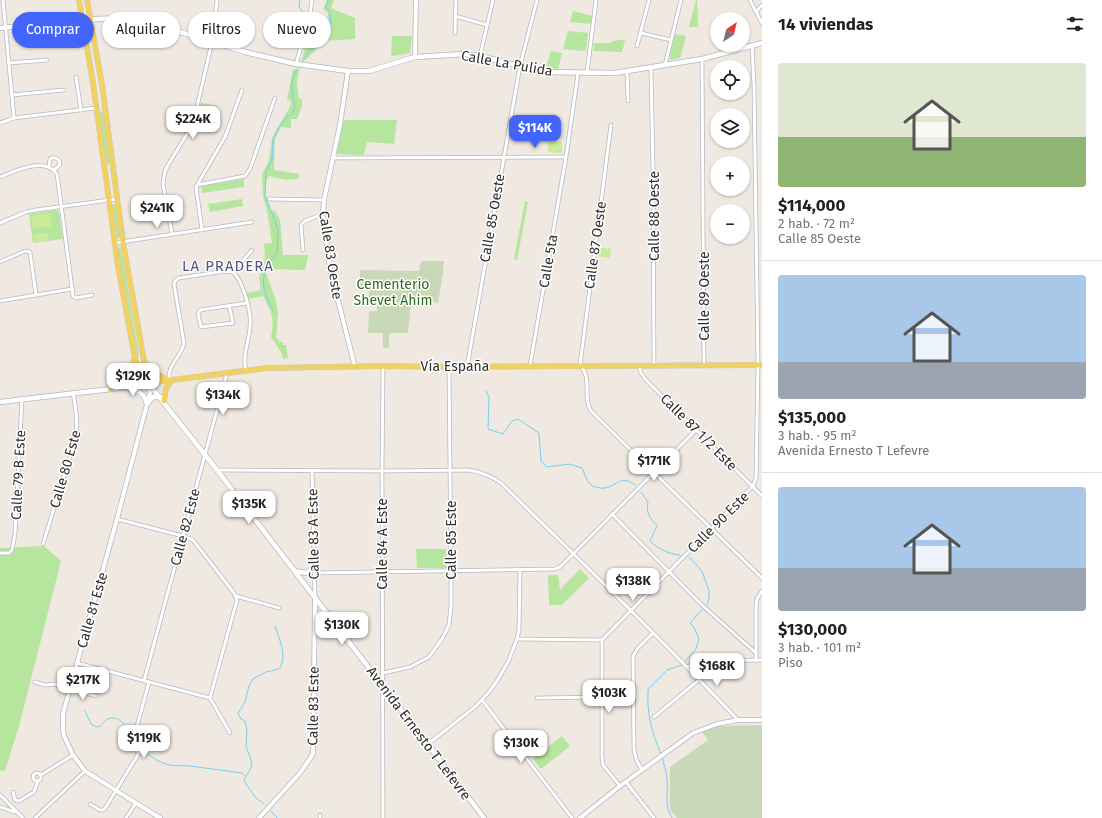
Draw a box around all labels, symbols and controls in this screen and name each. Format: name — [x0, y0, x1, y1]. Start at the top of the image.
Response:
chip: Comprar — [12, 12, 94, 48]
chip: Alquilar — [102, 12, 180, 48]
chip: Filtros — [188, 12, 255, 48]
chip: Nuevo — [263, 12, 331, 48]
north arrow — [710, 12, 750, 52]
map controls — [710, 12, 750, 244]
icon: filters — [1064, 13, 1086, 35]
text: 14 viviendas — [778, 14, 873, 35]
street label: Calle La Pulida — [460, 47, 554, 80]
button: locate — [710, 60, 750, 100]
icon: home — [896, 89, 968, 161]
pin: $224K — [165, 106, 221, 140]
button: layers — [710, 108, 750, 148]
text: $224K — [175, 111, 211, 126]
pin: $114K — [507, 115, 563, 149]
text: $114K — [518, 120, 552, 135]
button: + — [710, 156, 750, 196]
street label: Calle 88 Oeste — [646, 171, 663, 261]
street label: Calle 85 Oeste — [476, 173, 509, 264]
pin: $241K — [129, 195, 185, 229]
text: $114,000 — [778, 195, 845, 216]
text: $241K — [140, 200, 174, 215]
street label: Calle 87 Oeste — [581, 200, 610, 290]
button: − — [710, 204, 750, 244]
street label: Calle 83 Oeste — [315, 210, 346, 301]
text: 2 hab. · 72 m² — [778, 216, 855, 231]
text: Calle 85 Oeste — [778, 231, 861, 246]
street label: Calle 5ta — [535, 233, 562, 289]
street label: Calle 89 Oeste — [696, 251, 713, 341]
district label: LA PRADERA — [182, 257, 274, 275]
park label: Cementerio Shevet Ahim — [354, 276, 432, 309]
icon: home — [896, 301, 968, 373]
street label: Vía España — [421, 358, 489, 375]
pin: $129K — [105, 363, 161, 397]
text: $129K — [116, 368, 150, 383]
pin: $134K — [195, 382, 251, 416]
text: $134K — [205, 387, 241, 402]
street label: Calle 87 1/2 Este — [657, 390, 741, 474]
text: $135,000 — [778, 407, 846, 428]
street label: Calle 80 Este — [46, 428, 85, 510]
text: 3 hab. · 95 m² — [778, 428, 856, 443]
street label: Calle 79 B Este — [8, 429, 29, 521]
text: Avenida Ernesto T Lefevre — [778, 443, 929, 458]
pin: $171K — [626, 448, 682, 482]
text: $171K — [638, 453, 670, 468]
street label: Calle 82 Este — [167, 487, 204, 568]
street label: Calle 83 A Este — [304, 488, 323, 580]
street label: Calle 90 Este — [684, 488, 753, 557]
pin: $135K — [221, 491, 277, 525]
text: $135K — [232, 496, 266, 511]
street label: Calle 84 A Este — [374, 498, 391, 590]
street label: Calle 85 Este — [443, 500, 460, 580]
icon: home — [896, 513, 968, 585]
pin: $138K — [605, 568, 661, 602]
street label: Calle 81 Este — [74, 570, 111, 650]
text: $138K — [615, 573, 651, 588]
pin: $130K — [314, 612, 370, 646]
text: $130K — [324, 617, 360, 632]
text: $130,000 — [778, 619, 847, 640]
text: 3 hab. · 101 m² — [778, 640, 861, 655]
pin: $168K — [689, 653, 745, 687]
text: Piso — [778, 655, 803, 670]
text: $168K — [699, 658, 735, 673]
street label: Avenida Ernesto T Lefevre — [363, 663, 474, 804]
street label: Calle 83 Este — [304, 666, 323, 746]
pin: $217K — [55, 667, 111, 701]
text: $217K — [66, 672, 100, 687]
pin: $103K — [581, 680, 637, 714]
text: $103K — [591, 685, 627, 700]
pin: $119K — [116, 725, 172, 759]
text: $119K — [127, 730, 161, 745]
pin: $130K — [493, 730, 549, 764]
text: $130K — [503, 735, 539, 750]

